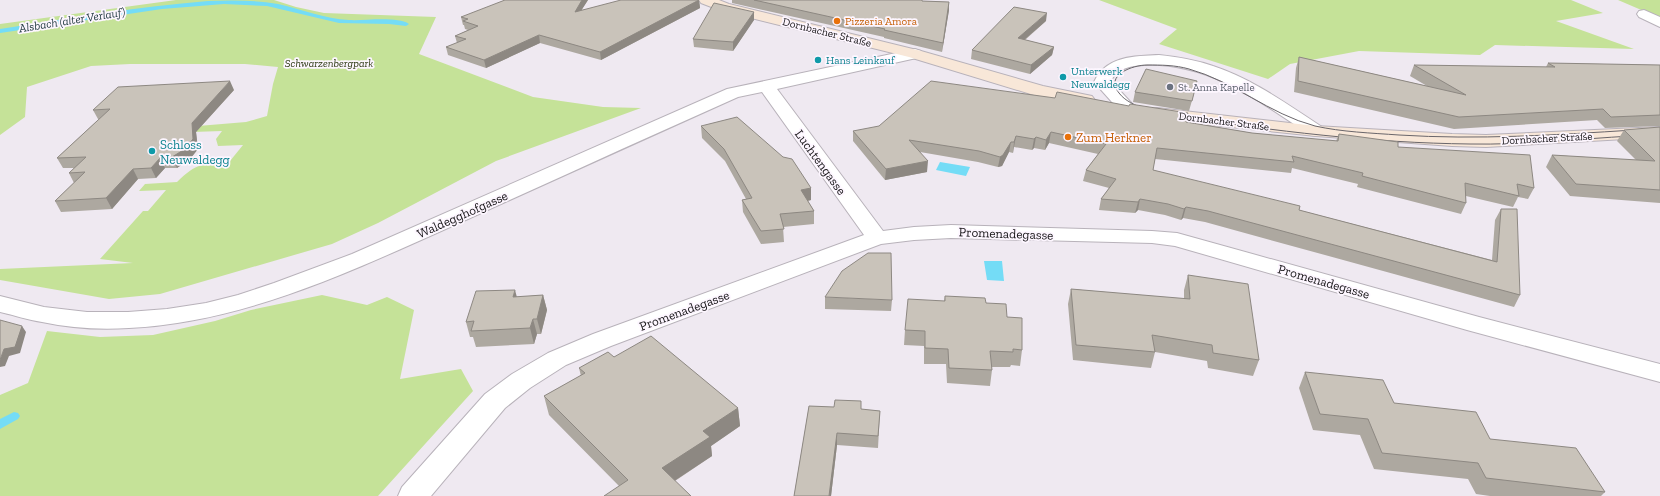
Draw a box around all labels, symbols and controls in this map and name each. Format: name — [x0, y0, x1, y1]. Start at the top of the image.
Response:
water label: Alsbach (alter Verlauf) — [17, 5, 126, 35]
street label: Dornbacher Straße — [781, 15, 873, 50]
place label: Pizzeria Amora — [845, 15, 918, 28]
marker: Pizzeria Amora — [832, 16, 842, 26]
place label: Hans Leinkauf — [826, 54, 896, 67]
marker: Hans Leinkauf — [813, 55, 823, 65]
park label: Schwarzenbergpark — [285, 57, 373, 70]
place label: Unterwerk Neuwaldegg — [1071, 65, 1130, 91]
marker: Unterwerk Neuwaldegg — [1058, 72, 1068, 82]
place label: St. Anna Kapelle — [1178, 81, 1255, 94]
marker: St. Anna Kapelle — [1165, 82, 1175, 92]
street label: Dornbacher Straße — [1178, 109, 1270, 133]
street label: Luchtengasse — [792, 127, 849, 198]
place label: Zum Herkner — [1076, 130, 1152, 145]
street label: Dornbacher Straße — [1501, 130, 1593, 147]
marker: Zum Herkner — [1063, 132, 1073, 142]
place label: Schloss Neuwaldegg — [160, 137, 230, 167]
marker: Schloss Neuwaldegg — [147, 146, 157, 156]
street label: Waldegghofgasse — [415, 188, 510, 241]
street label: Promenadegasse — [958, 224, 1054, 243]
street label: Promenadegasse — [1276, 261, 1371, 302]
street label: Promenadegasse — [637, 287, 731, 334]

